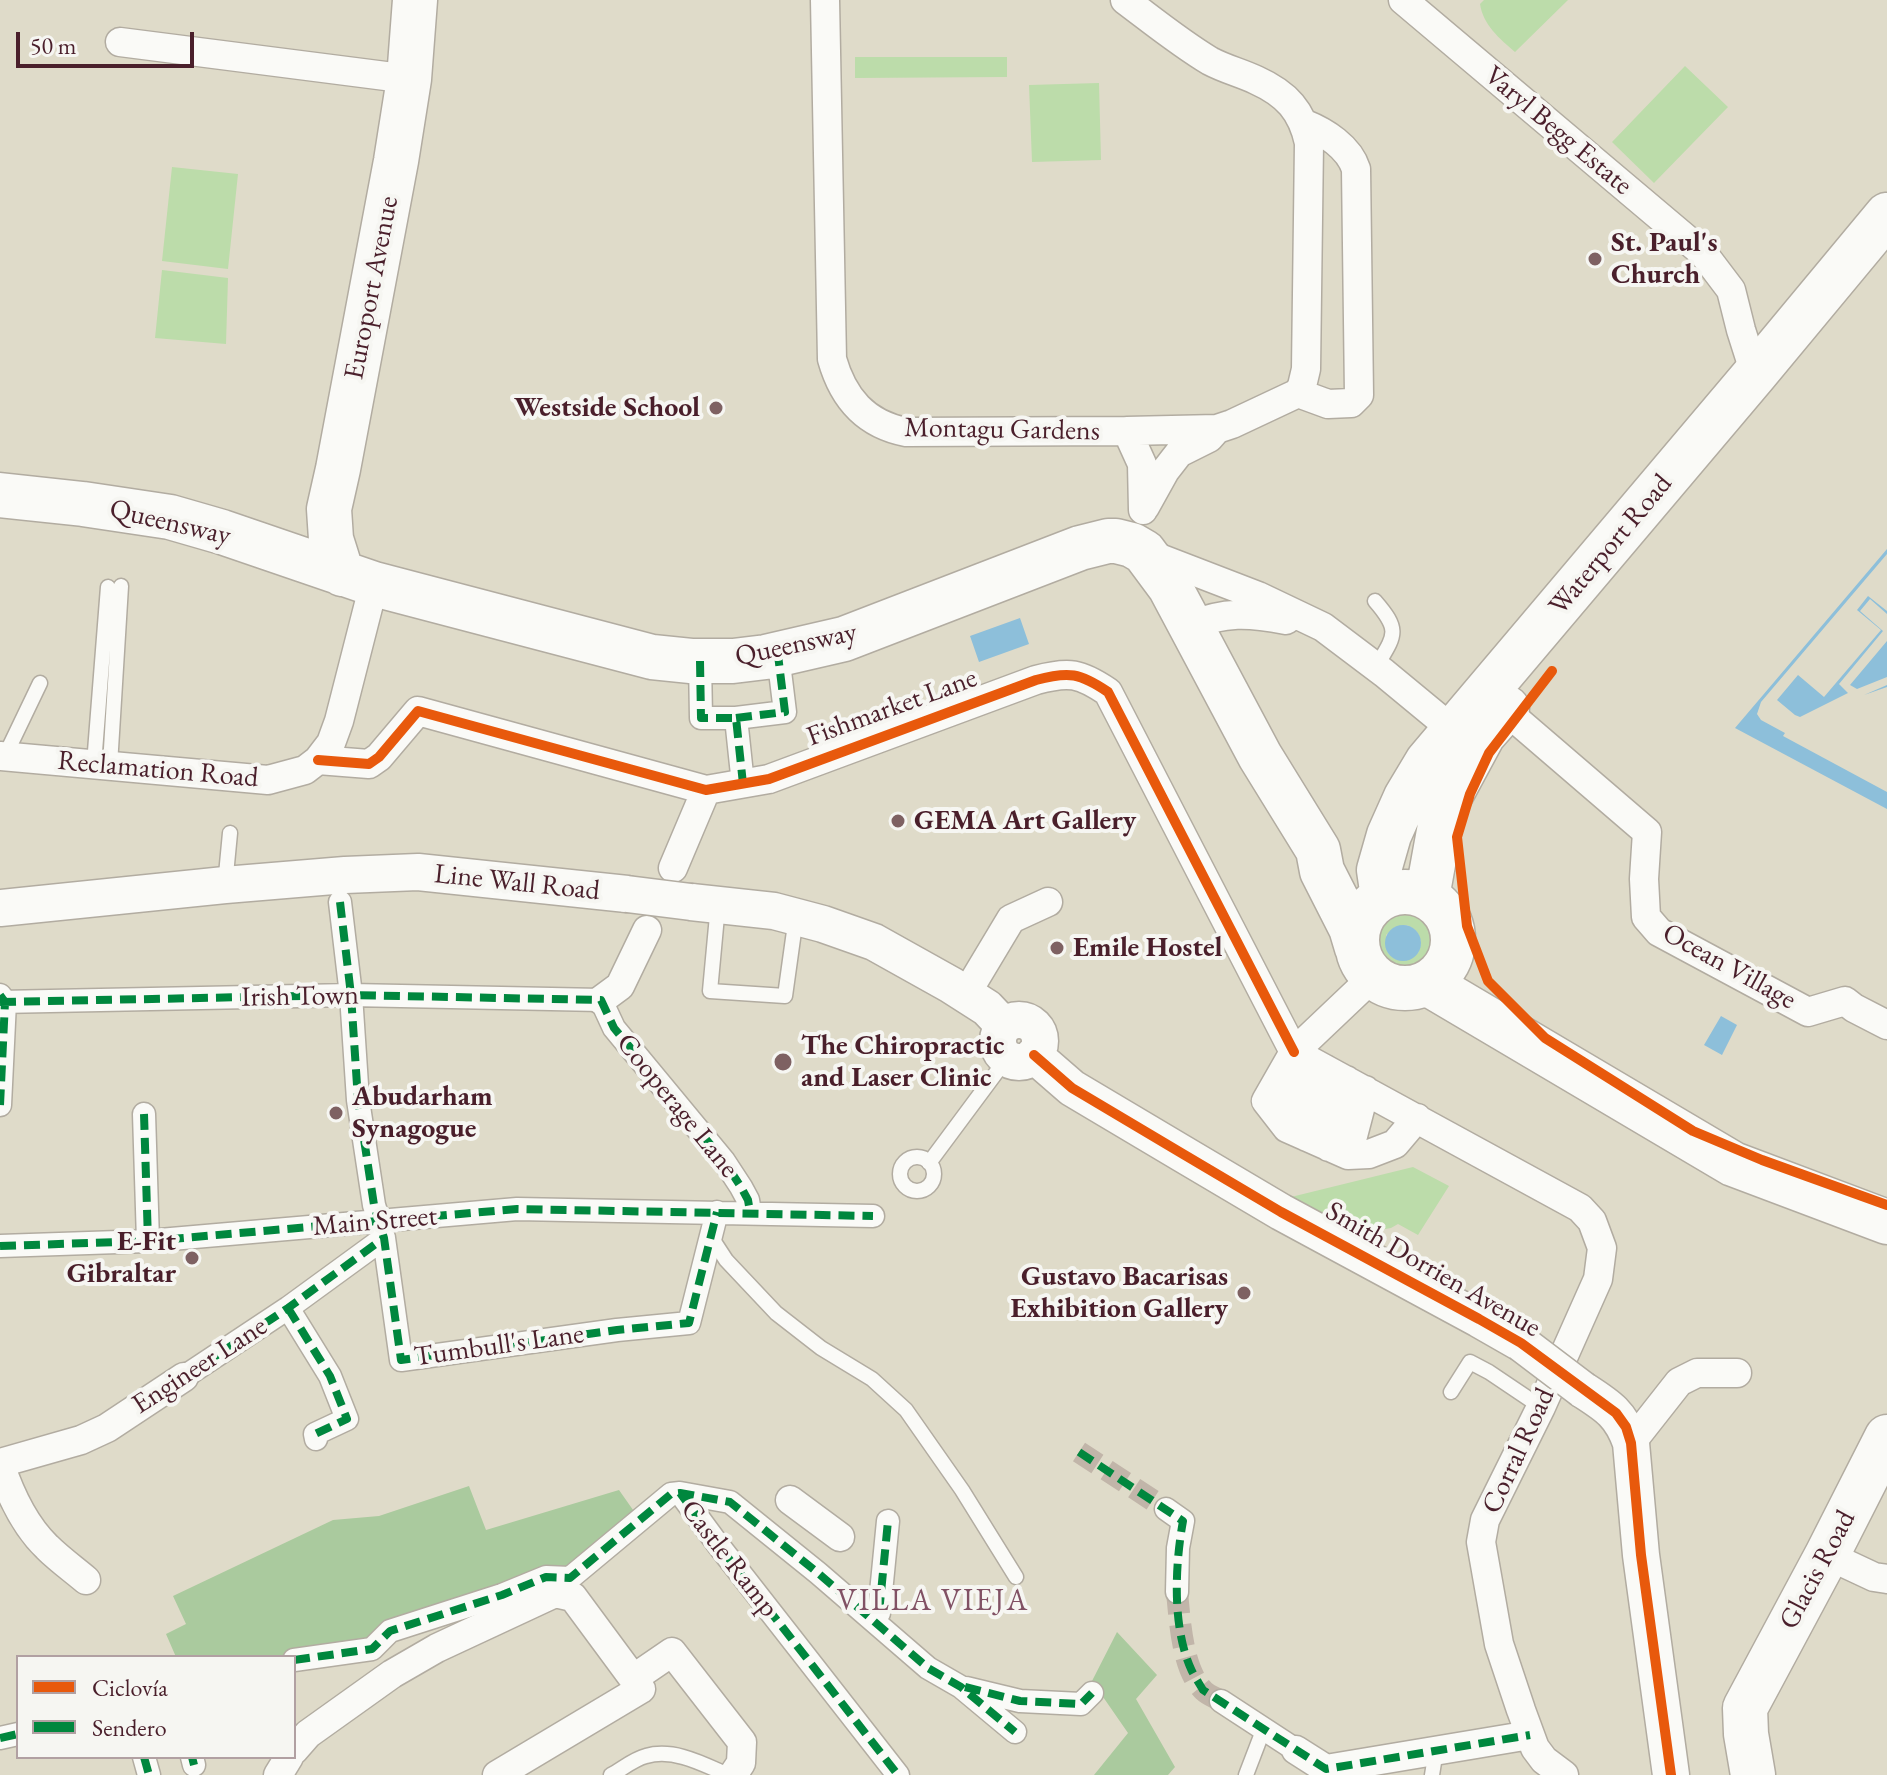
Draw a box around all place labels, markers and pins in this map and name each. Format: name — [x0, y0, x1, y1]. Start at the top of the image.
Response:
place label: St. Paul's Church — [1611, 226, 1718, 292]
marker: St. Paul's Church — [1586, 250, 1604, 268]
place label: Westside School — [514, 391, 700, 425]
marker: Westside School — [707, 399, 725, 417]
place label: GEMA Art Gallery — [914, 804, 1136, 838]
marker: GEMA Art Gallery — [889, 812, 907, 830]
place label: Emile Hostel — [1073, 931, 1223, 965]
marker: Emile Hostel — [1048, 939, 1066, 957]
place label: The Chiropractic and Laser Clinic — [801, 1029, 1005, 1095]
marker: The Chiropractic and Laser Clinic — [772, 1051, 794, 1073]
place label: Abudarham Synagogue — [352, 1080, 493, 1146]
marker: Abudarham Synagogue — [327, 1104, 345, 1122]
place label: E-Fit Gibraltar — [67, 1225, 176, 1291]
marker: E-Fit Gibraltar — [183, 1249, 201, 1267]
place label: Gustavo Bacarisas Exhibition Gallery — [1010, 1260, 1228, 1326]
marker: Gustavo Bacarisas Exhibition Gallery — [1235, 1284, 1253, 1302]

